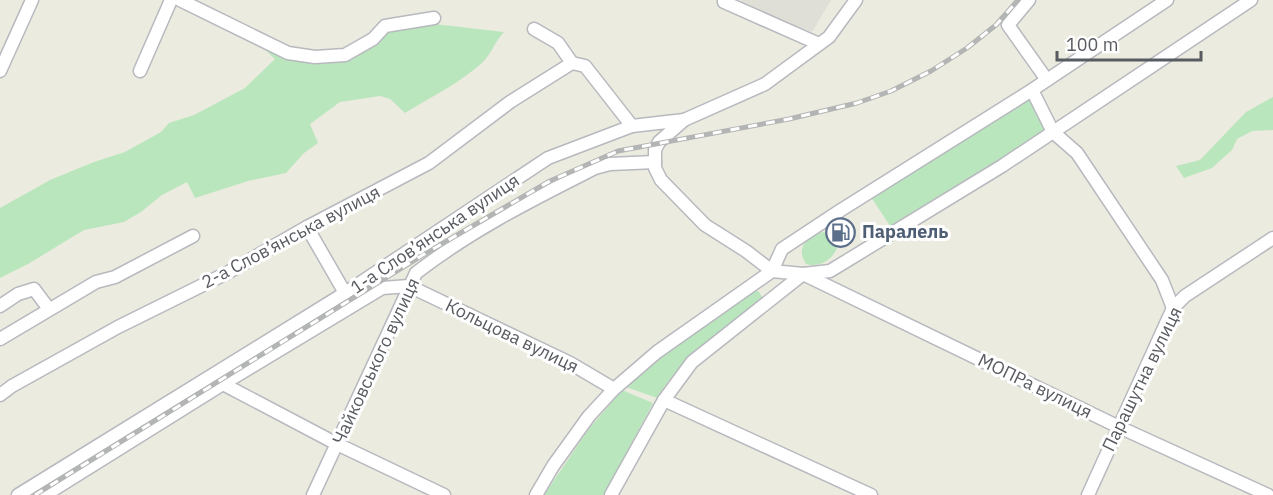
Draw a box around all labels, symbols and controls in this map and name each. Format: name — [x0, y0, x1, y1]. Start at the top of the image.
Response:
scale bar — [1057, 24, 1201, 62]
text: 100 m — [1066, 33, 1118, 56]
street label: 1-а Слов’янська вулиця — [346, 168, 524, 299]
street label: 2-а Слов’янська вулиця — [198, 180, 384, 293]
fuel station icon: Паралель — [825, 216, 857, 248]
place label: Паралель — [862, 220, 948, 243]
street label: Чайковського вулиця — [327, 274, 424, 448]
street label: Кольцова вулиця — [442, 293, 583, 378]
street label: Парашутна вулиця — [1097, 303, 1187, 455]
street label: МОПРа вулиця — [974, 348, 1096, 423]

